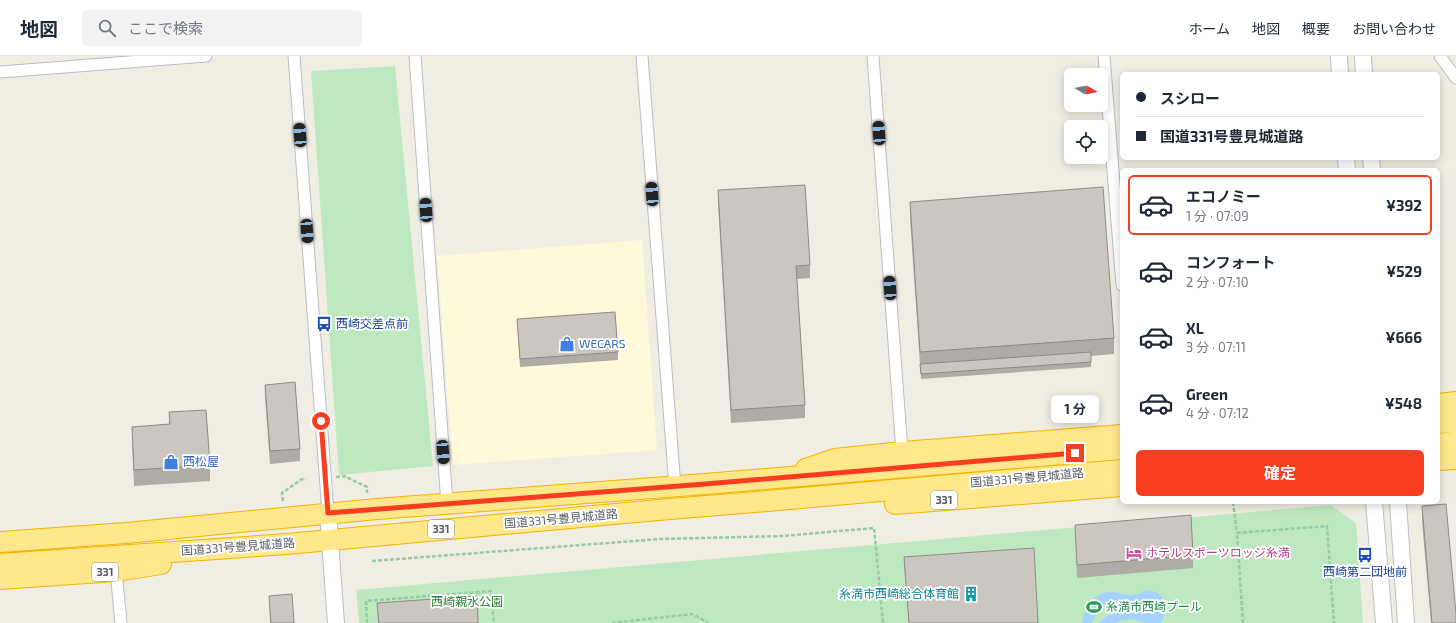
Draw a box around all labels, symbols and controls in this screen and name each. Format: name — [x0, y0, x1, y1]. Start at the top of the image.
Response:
search box — [82, 10, 362, 46]
text: 地図 — [20, 17, 58, 40]
icon: search — [96, 17, 118, 39]
text: ここで検索 — [128, 19, 203, 37]
text: ホーム — [1188, 20, 1230, 37]
text: 地図 — [1252, 20, 1280, 37]
text: 概要 — [1302, 20, 1330, 37]
text: お問い合わせ — [1352, 20, 1436, 37]
north arrow — [1064, 68, 1108, 112]
map controls — [1064, 68, 1108, 164]
text: スシロー — [1160, 89, 1220, 107]
button: locate — [1064, 120, 1108, 164]
car — [872, 121, 886, 145]
car — [293, 123, 307, 147]
text: 国道331号豊見城道路 — [1160, 127, 1304, 145]
car — [645, 182, 659, 206]
icon: car — [1138, 187, 1174, 223]
text: エコノミー — [1186, 187, 1261, 205]
text: ¥392 — [1386, 196, 1422, 214]
car — [419, 198, 433, 222]
text: 1 分 · 07:09 — [1186, 208, 1249, 224]
car — [300, 219, 314, 243]
icon: car — [1138, 253, 1174, 289]
text: コンフォート — [1186, 253, 1276, 271]
text: ¥529 — [1386, 262, 1422, 280]
text: 2 分 · 07:10 — [1186, 274, 1249, 290]
car — [883, 276, 897, 300]
bus stop icon: 西崎交差点前 — [315, 315, 333, 333]
place label: 西崎交差点前 — [336, 316, 408, 330]
icon: car — [1138, 319, 1174, 355]
text: XL — [1186, 319, 1204, 337]
text: ¥666 — [1385, 328, 1422, 346]
shop icon: WECARS — [558, 335, 576, 353]
place label: WECARS — [579, 336, 626, 350]
text: 3 分 · 07:11 — [1186, 339, 1246, 355]
icon: car — [1138, 385, 1174, 421]
text: Green — [1186, 385, 1228, 403]
text: ¥548 — [1385, 394, 1422, 412]
callout: 1 分 — [1051, 395, 1099, 423]
text: 1 分 — [1064, 401, 1086, 417]
text: 4 分 · 07:12 — [1186, 405, 1249, 421]
route start — [312, 412, 330, 430]
car — [436, 440, 450, 464]
route end — [1066, 444, 1084, 462]
button: 確定 — [1136, 450, 1424, 496]
shop icon: 西松屋 — [162, 453, 180, 471]
place label: 西松屋 — [183, 454, 219, 468]
street label: 国道331号豊見城道路 — [969, 465, 1084, 489]
road number: 331 — [931, 491, 957, 509]
street label: 国道331号豊見城道路 — [503, 506, 618, 530]
road number: 331 — [428, 520, 454, 538]
street label: 国道331号豊見城道路 — [181, 535, 295, 557]
hotel icon: ホテルスポーツロッジ糸満 — [1125, 544, 1143, 562]
place label: ホテルスポーツロッジ糸満 — [1146, 545, 1290, 559]
bus stop icon: 西崎第二団地前 — [1356, 546, 1374, 564]
road number: 331 — [92, 563, 118, 581]
place label: 西崎第二団地前 — [1323, 564, 1407, 578]
building icon: 糸満市西崎総合体育館 — [962, 585, 980, 603]
place label: 糸満市西崎総合体育館 — [839, 586, 959, 600]
park label: 西崎親水公園 — [431, 594, 503, 608]
sports icon: 糸満市西崎プール — [1085, 598, 1103, 616]
place label: 糸満市西崎プール — [1106, 599, 1202, 613]

